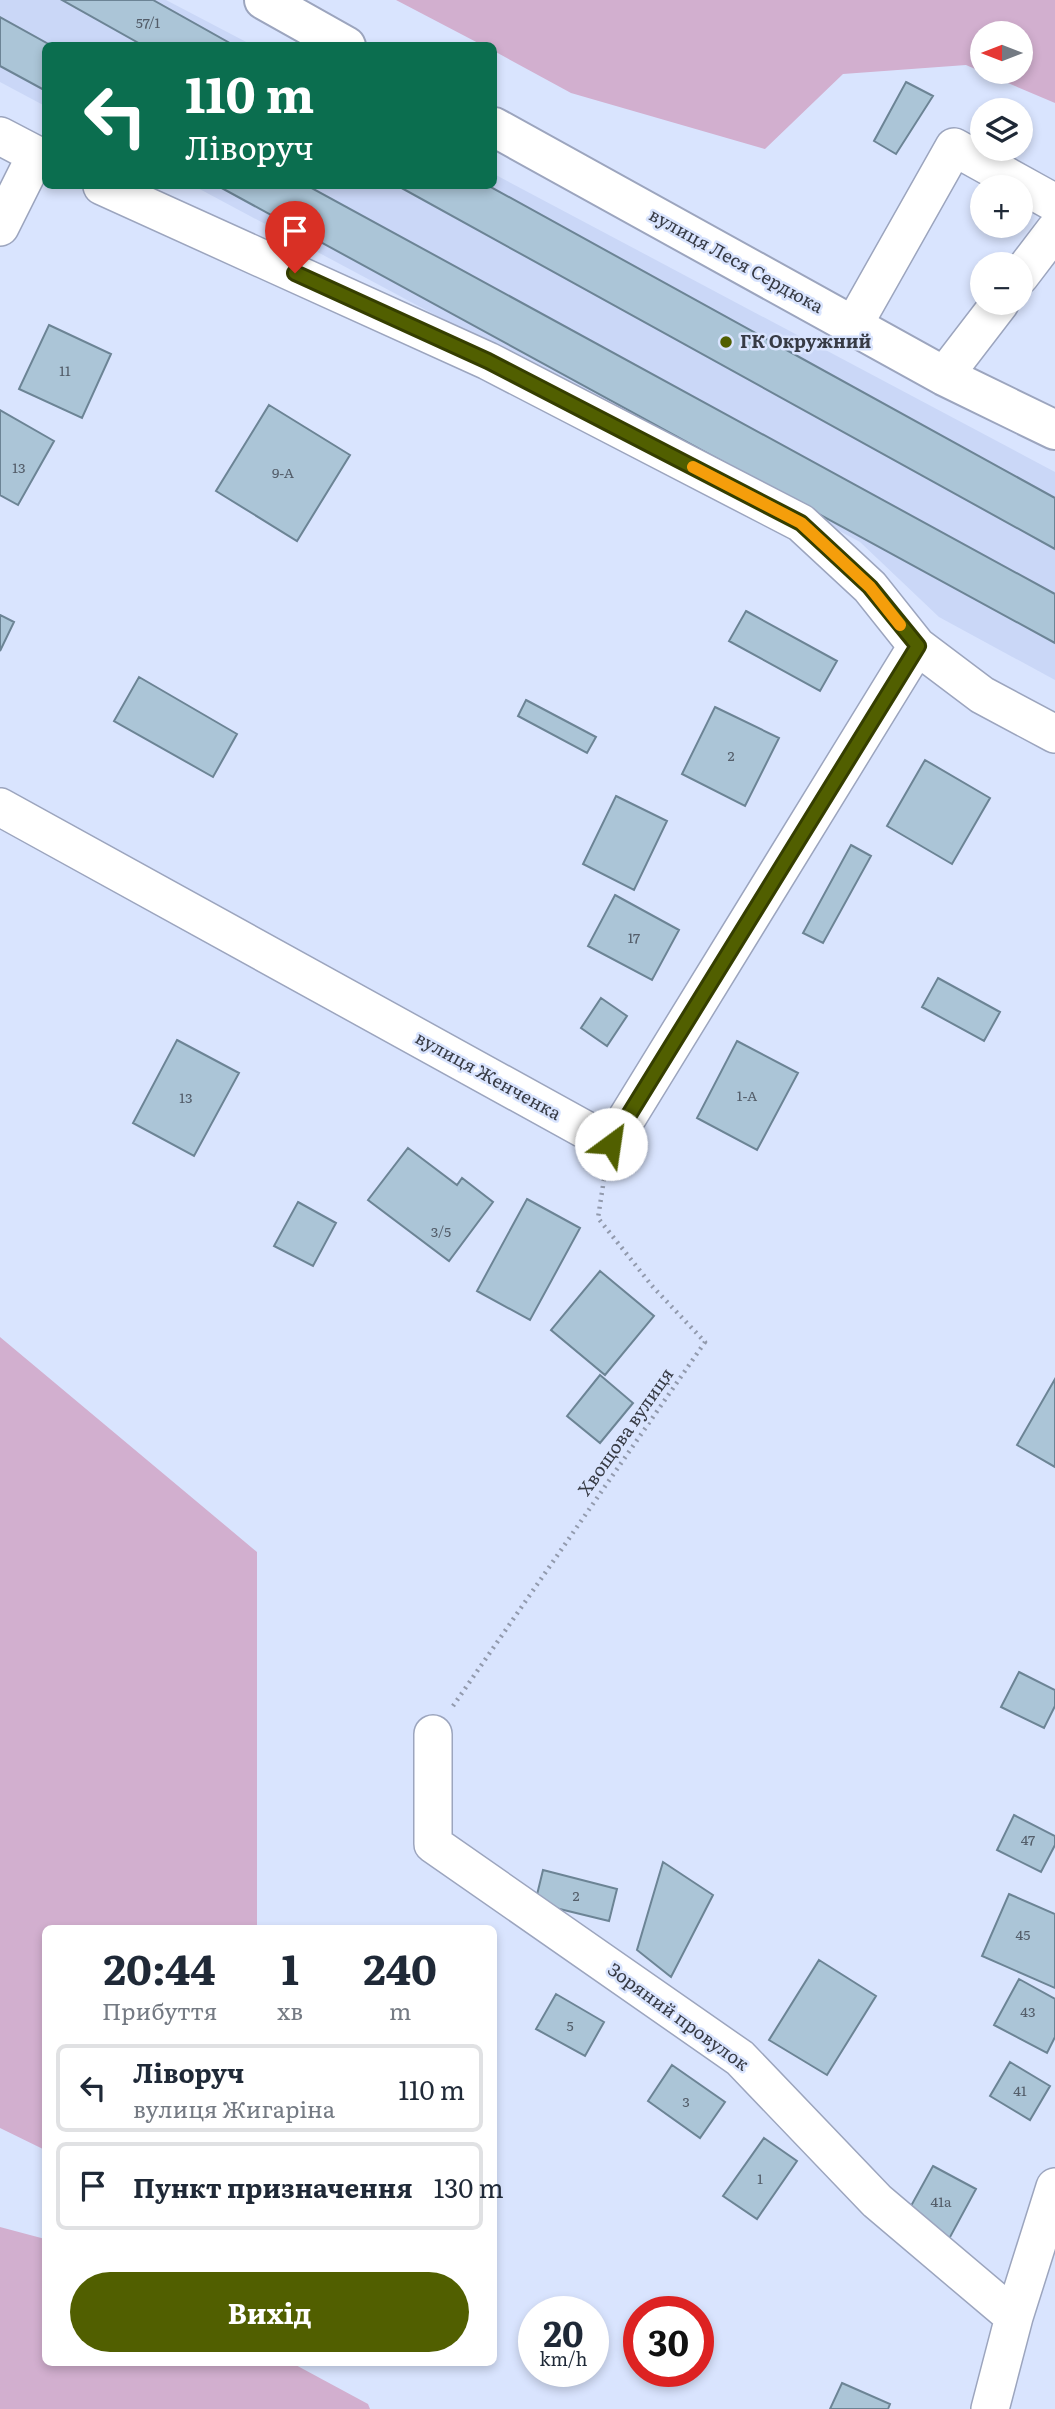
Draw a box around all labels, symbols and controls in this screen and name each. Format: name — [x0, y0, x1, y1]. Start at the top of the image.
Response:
house number: 57/1 — [136, 12, 161, 32]
north arrow — [970, 21, 1032, 84]
map controls — [970, 21, 1033, 315]
text: 110 m — [185, 55, 314, 128]
icon: left — [70, 70, 161, 161]
button: layers — [970, 98, 1033, 161]
text: Ліворуч — [185, 122, 314, 170]
button: + — [970, 175, 1033, 238]
street label: вулиця Леся Сердюка — [645, 200, 829, 319]
pin — [265, 201, 325, 273]
icon: arrive — [276, 212, 314, 250]
button: − — [970, 252, 1033, 315]
place label: ГК Окружний — [740, 327, 871, 354]
marker: ГК Окружний — [718, 334, 734, 350]
house number: 11 — [59, 360, 71, 380]
house number: 13 — [12, 457, 26, 477]
house number: 9-А — [272, 462, 295, 482]
house number: 2 — [727, 745, 735, 765]
house number: 17 — [628, 927, 640, 947]
street label: вулиця Женченка — [411, 1023, 567, 1126]
house number: 1-А — [737, 1085, 758, 1105]
house number: 13 — [179, 1087, 193, 1107]
position arrow — [574, 1107, 648, 1181]
house number: 3/5 — [431, 1221, 451, 1241]
street label: Хвощова вулиця — [570, 1362, 679, 1501]
house number: 47 — [1021, 1829, 1035, 1849]
house number: 2 — [572, 1885, 580, 1905]
house number: 45 — [1016, 1924, 1030, 1944]
text: 20:44 — [104, 1936, 216, 1998]
text: 1 — [282, 1936, 299, 1998]
text: 240 — [363, 1936, 437, 1998]
street label: Зоряний провулок — [603, 1955, 755, 2077]
text: Прибуття — [102, 1993, 217, 2027]
text: хв — [277, 1993, 303, 2027]
text: m — [389, 1993, 411, 2027]
house number: 43 — [1020, 2001, 1036, 2021]
house number: 5 — [566, 2015, 574, 2035]
text: Ліворуч — [133, 2052, 244, 2091]
icon: left — [74, 2069, 112, 2107]
text: 110 m — [398, 2069, 465, 2108]
house number: 41 — [1013, 2080, 1027, 2100]
text: вулиця Жигаріна — [133, 2091, 335, 2125]
house number: 3 — [682, 2091, 690, 2111]
icon: arrive — [74, 2167, 112, 2205]
text: Пункт призначення — [133, 2167, 413, 2206]
text: 130 m — [434, 2167, 504, 2206]
house number: 1 — [757, 2168, 763, 2188]
house number: 41а — [931, 2191, 952, 2211]
button: Вихід — [70, 2272, 469, 2352]
speed limit sign: 30 — [623, 2296, 714, 2387]
text: 20 — [543, 2306, 584, 2358]
text: km/h — [540, 2345, 587, 2372]

